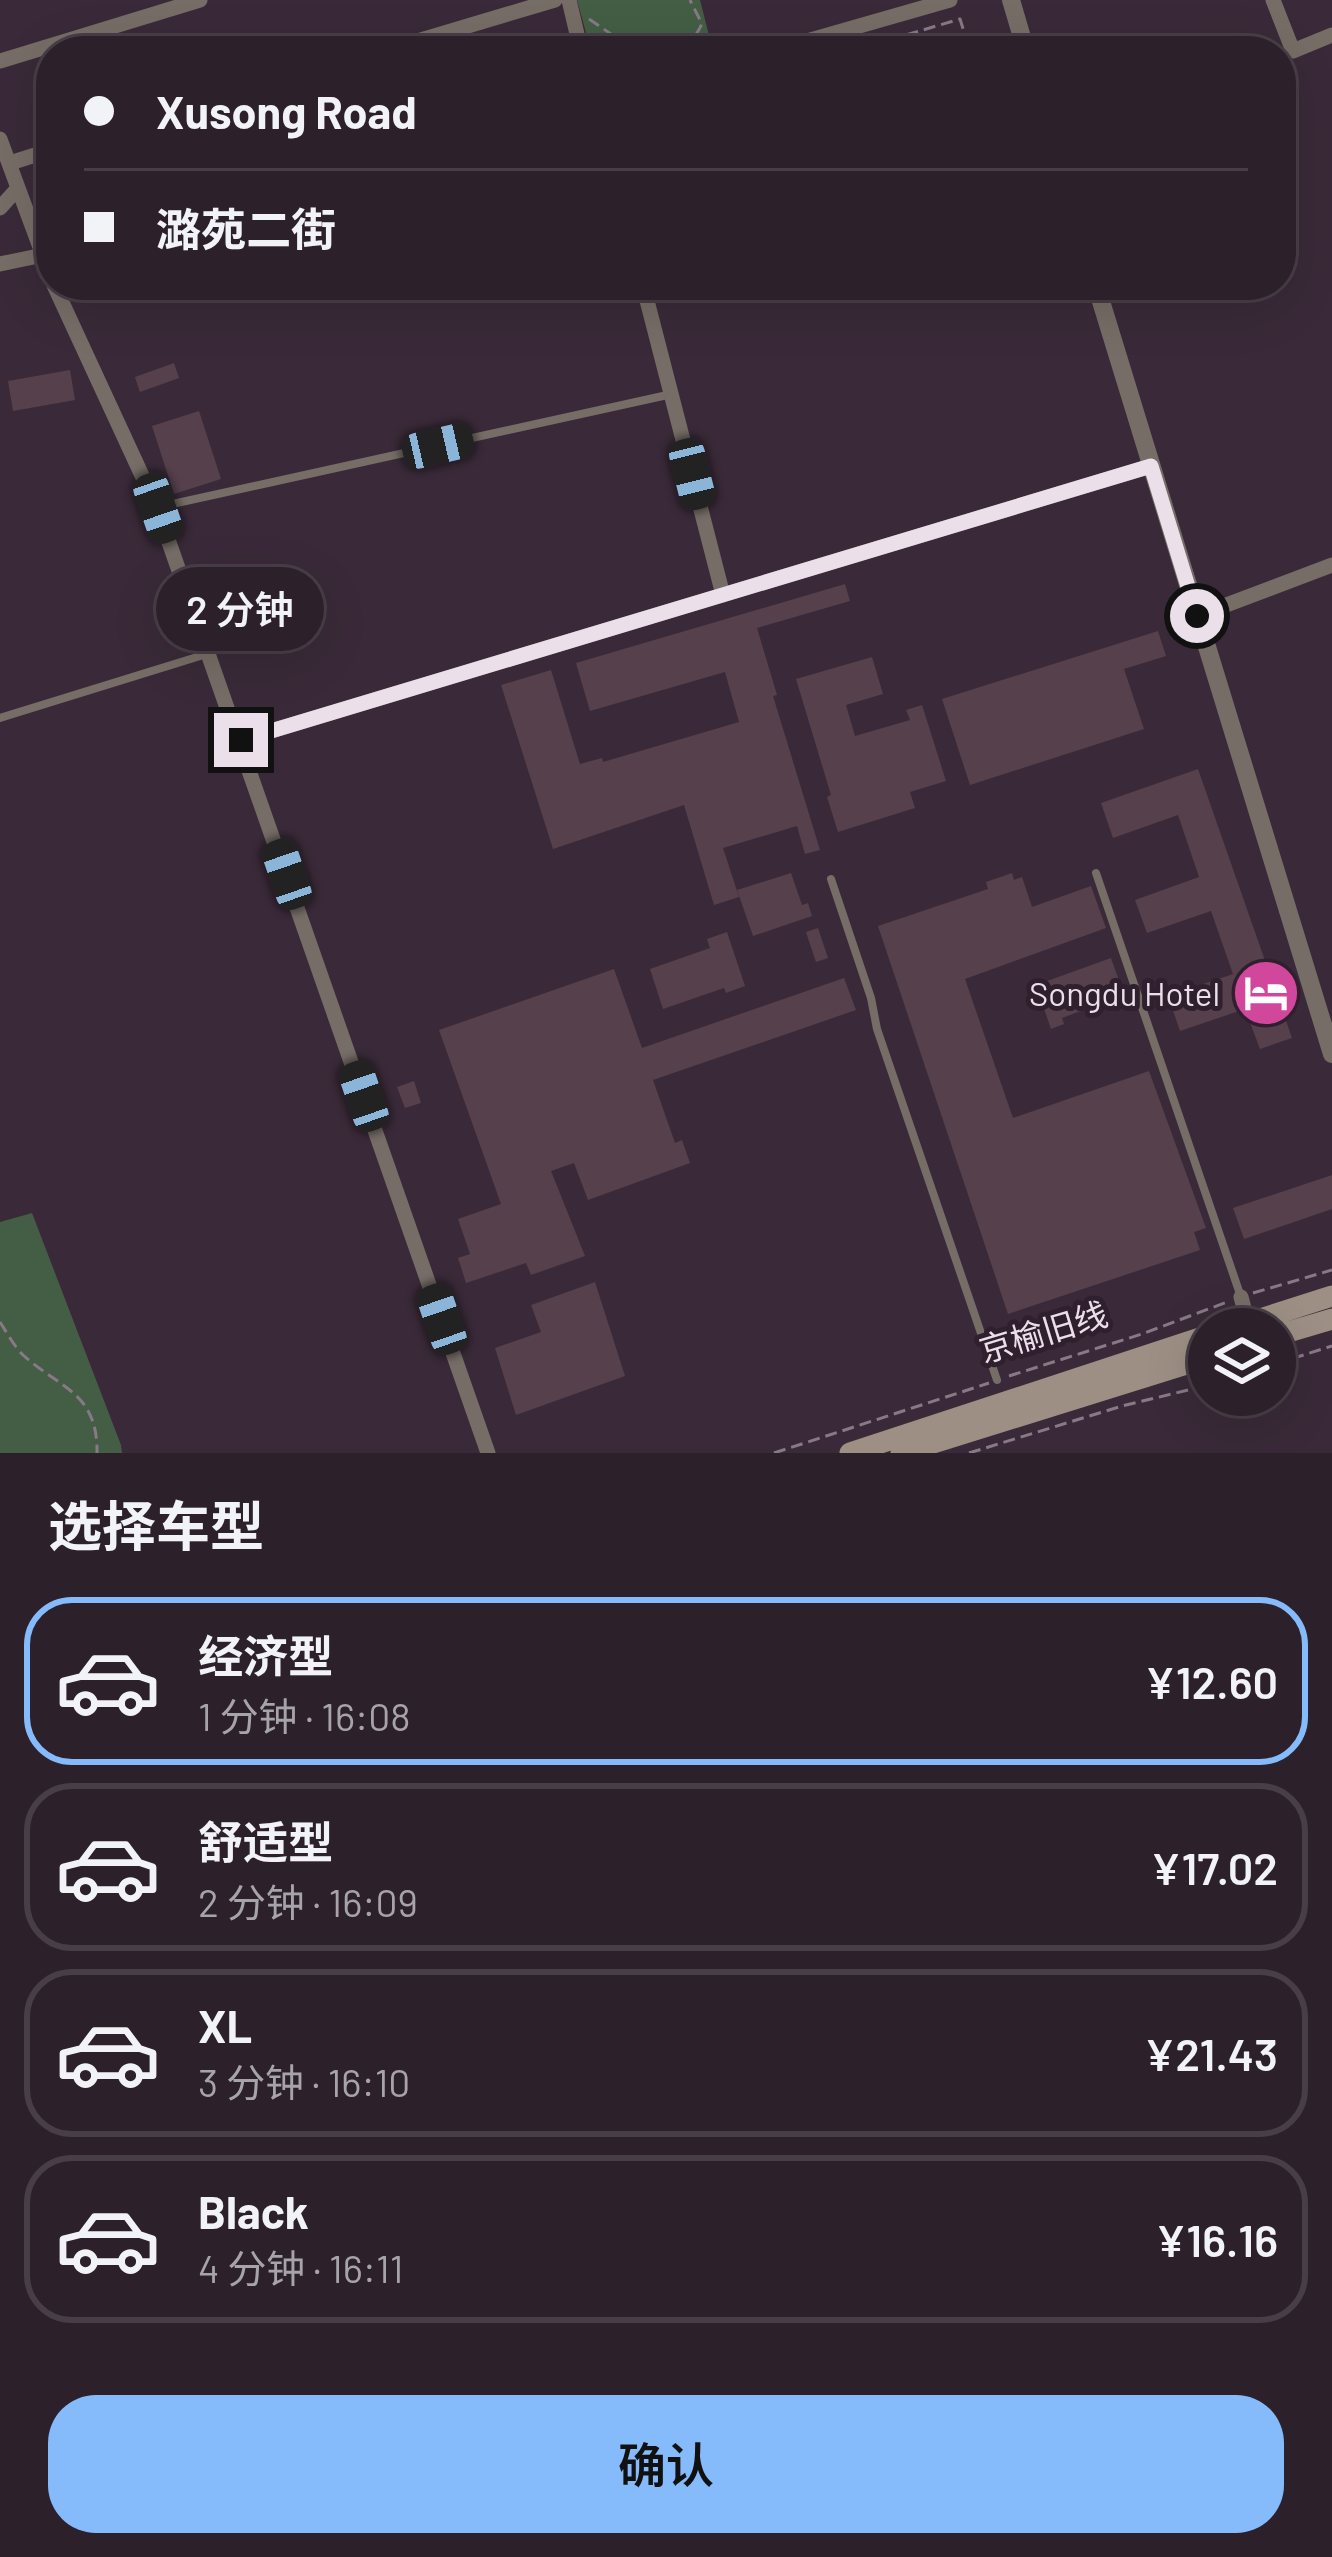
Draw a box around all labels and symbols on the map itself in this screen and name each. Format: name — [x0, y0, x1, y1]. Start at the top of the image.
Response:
car — [399, 420, 477, 472]
car — [666, 435, 718, 513]
car — [129, 468, 187, 548]
callout: 2 分钟 — [157, 566, 325, 650]
route start — [1170, 589, 1224, 643]
route end — [214, 713, 268, 767]
car — [258, 834, 316, 914]
hotel icon: Songdu Hotel — [1231, 958, 1301, 1028]
place label: Songdu Hotel — [1029, 973, 1220, 1013]
car — [335, 1056, 393, 1136]
car — [413, 1279, 471, 1359]
street label: 京榆旧线 — [974, 1293, 1112, 1369]

